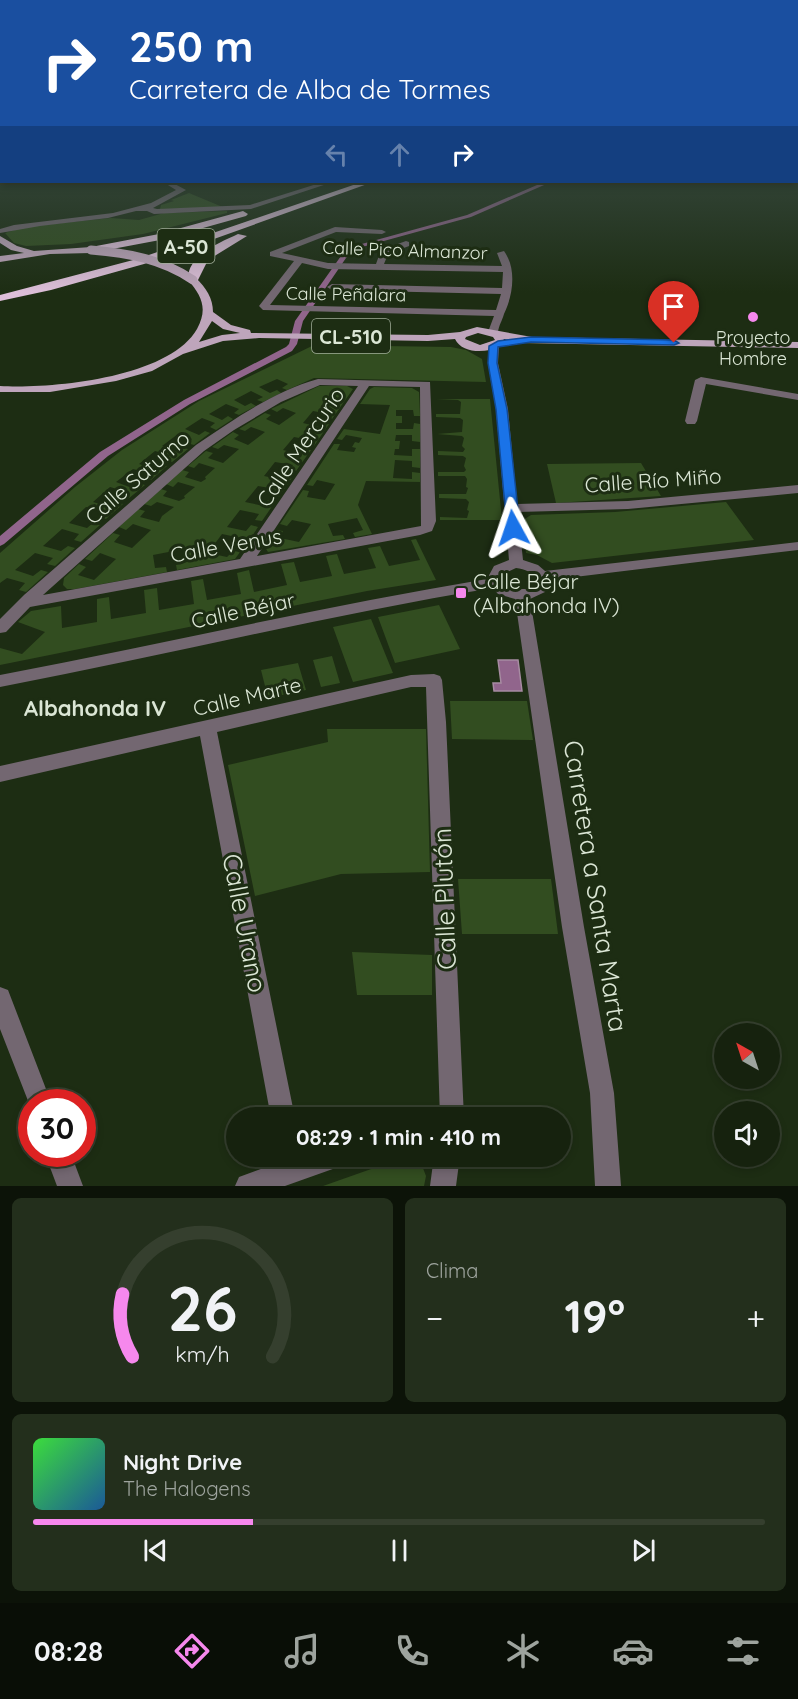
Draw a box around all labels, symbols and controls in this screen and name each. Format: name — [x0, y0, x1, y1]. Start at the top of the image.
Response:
text: 250 m — [129, 20, 253, 73]
icon: right — [30, 24, 108, 102]
text: Carretera de Alba de Tormes — [129, 72, 491, 106]
icon: left — [320, 138, 353, 171]
icon: ahead — [383, 138, 416, 171]
icon: right — [446, 138, 479, 171]
road number: A-50 — [158, 229, 214, 263]
street label: Calle Pico Almanzor — [322, 236, 488, 264]
street label: Calle Peñalara — [286, 281, 406, 307]
pin — [648, 281, 699, 343]
icon: arrive — [657, 290, 690, 323]
marker: Proyecto Hombre — [746, 310, 760, 324]
road number: CL-510 — [312, 319, 390, 353]
place label: Proyecto Hombre — [716, 326, 790, 370]
street label: Calle Mercurio — [251, 382, 349, 512]
street label: Calle Saturno — [79, 425, 195, 529]
street label: Calle Río Miño — [584, 462, 722, 498]
position arrow — [481, 496, 545, 560]
street label: Calle Venus — [168, 522, 284, 568]
place label: Calle Béjar (Albahonda IV) — [473, 568, 620, 618]
street label: Calle Béjar — [189, 586, 297, 634]
marker: Calle Béjar (Albahonda IV) — [454, 586, 468, 600]
street label: Calle Marte — [190, 671, 304, 721]
district label: Albahonda IV — [24, 694, 166, 722]
street label: Carretera a Santa Marta — [557, 738, 635, 1034]
street label: Calle Plutón — [425, 828, 463, 970]
street label: Calle Urano — [215, 851, 275, 995]
north arrow — [714, 1023, 780, 1089]
map controls — [714, 1023, 780, 1167]
speed limit sign: 30 — [18, 1089, 96, 1167]
button: sound — [714, 1101, 780, 1167]
text: 08:29 · 1 min · 410 m — [296, 1123, 501, 1151]
text: Clima — [426, 1258, 478, 1283]
text: 26 — [167, 1269, 238, 1347]
text: 19° — [564, 1288, 625, 1344]
text: − — [426, 1297, 443, 1338]
text: + — [746, 1297, 765, 1338]
text: km/h — [175, 1341, 230, 1367]
text: Night Drive — [123, 1448, 242, 1476]
text: The Halogens — [123, 1476, 251, 1501]
icon: previous — [139, 1534, 172, 1567]
icon: pause — [383, 1534, 416, 1567]
icon: next — [627, 1534, 660, 1567]
icon: directions — [171, 1630, 213, 1672]
icon: music — [281, 1630, 323, 1672]
icon: phone — [391, 1630, 433, 1672]
icon: climate — [502, 1630, 544, 1672]
icon: car — [612, 1630, 654, 1672]
icon: filters — [722, 1630, 764, 1672]
text: 08:28 — [34, 1634, 103, 1668]

